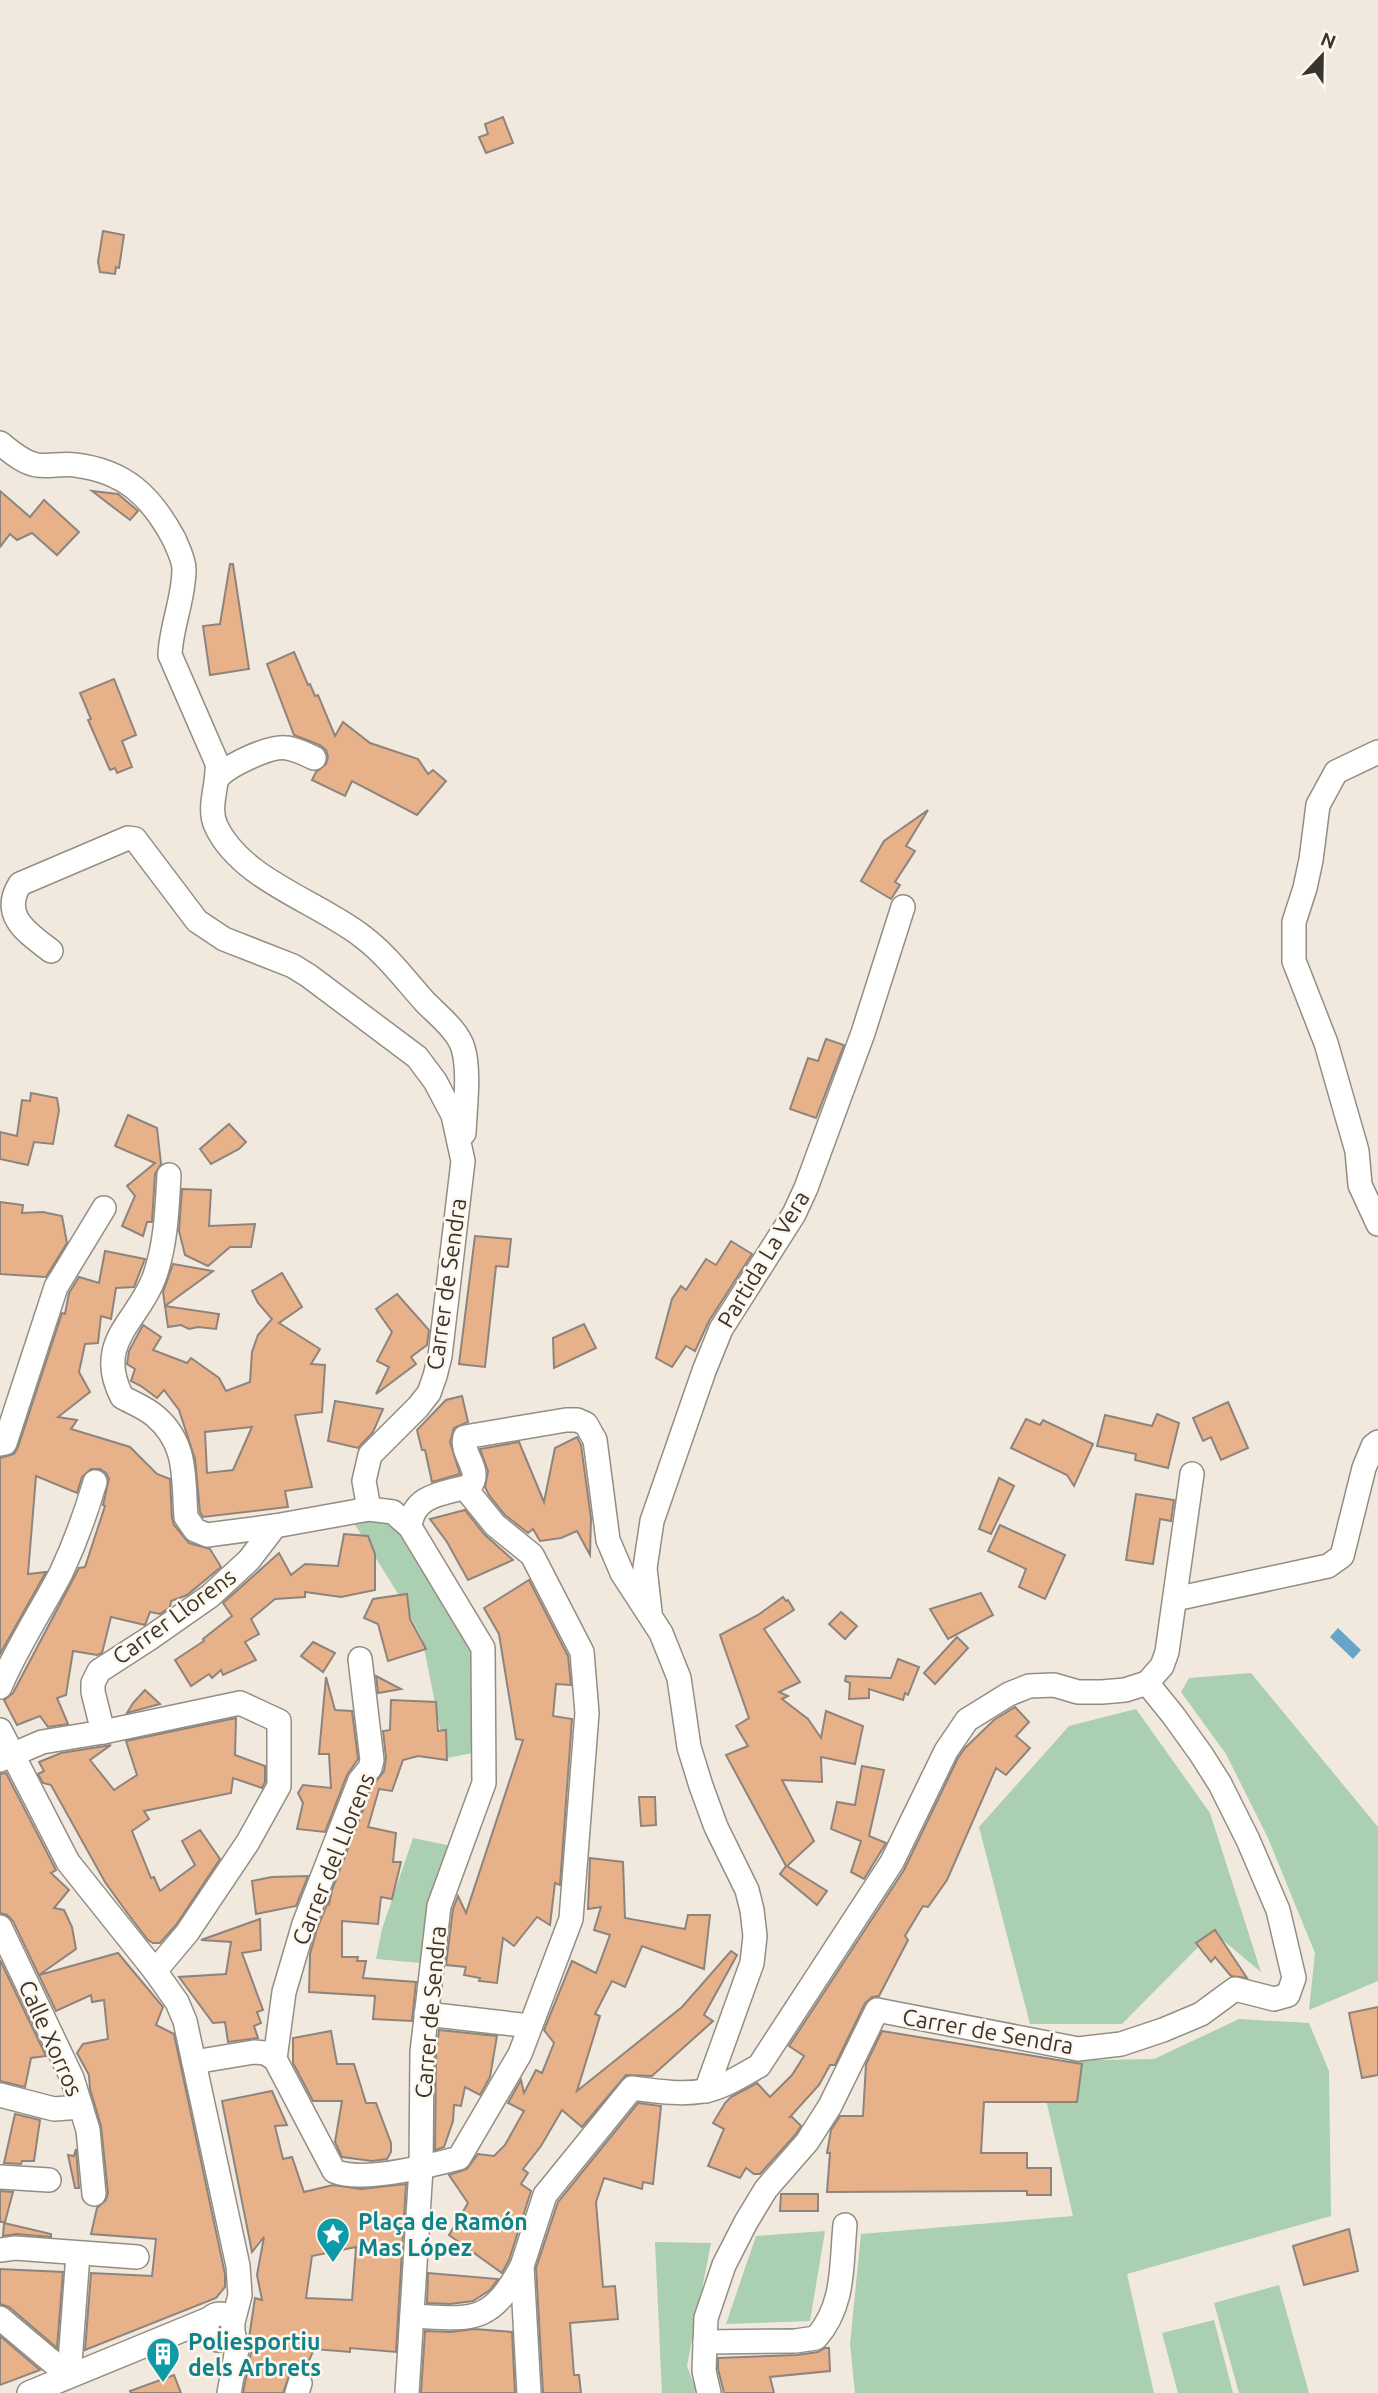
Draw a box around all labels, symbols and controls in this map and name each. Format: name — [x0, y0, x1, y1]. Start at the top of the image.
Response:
north arrow — [1287, 21, 1357, 91]
text: N — [1318, 27, 1339, 53]
street label: Partida La Vera — [712, 1186, 814, 1332]
street label: Carrer de Sendra — [422, 1196, 470, 1372]
street label: Carrer Llorens — [108, 1563, 240, 1669]
street label: Carrer del Llorens — [287, 1769, 379, 1949]
street label: Carrer de Sendra — [410, 1925, 450, 2099]
street label: Calle Xorros — [14, 1976, 88, 2100]
street label: Carrer de Sendra — [900, 2004, 1076, 2058]
place label: Plaça de Ramón Mas López — [358, 2209, 528, 2260]
place icon: Plaça de Ramón Mas López — [314, 2215, 352, 2264]
place label: Poliesportiu dels Arbrets — [188, 2329, 321, 2380]
building icon: Poliesportiu dels Arbrets — [144, 2335, 182, 2384]

